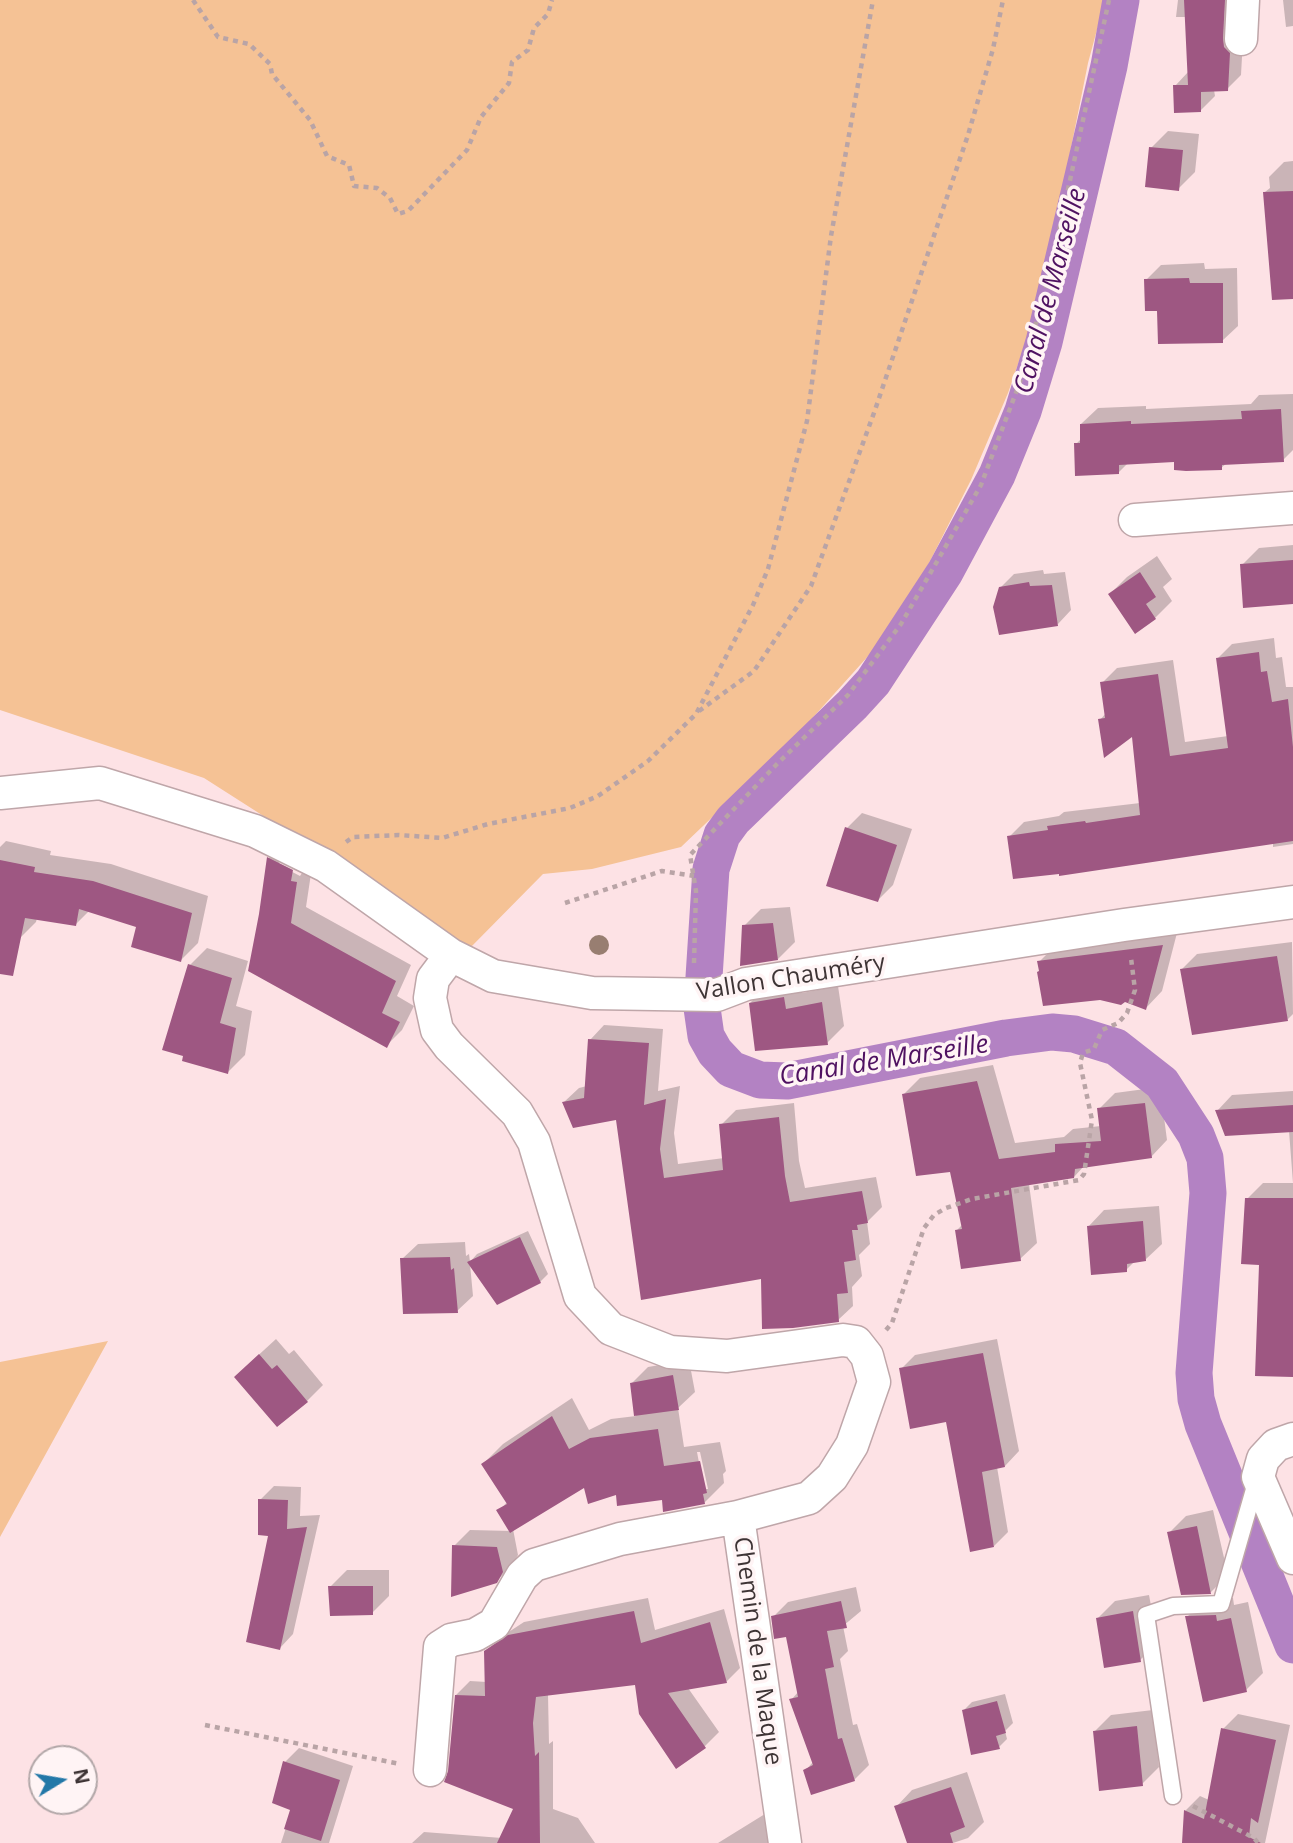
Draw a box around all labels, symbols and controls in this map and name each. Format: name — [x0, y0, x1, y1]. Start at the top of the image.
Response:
water label: Canal de Marseille — [1009, 185, 1093, 397]
street label: Vallon Chauméry — [695, 949, 887, 1007]
water label: Canal de Marseille — [777, 1029, 991, 1093]
street label: Chemin de la Maque — [727, 1535, 787, 1767]
north arrow — [28, 1745, 98, 1815]
text: N — [67, 1766, 96, 1786]

